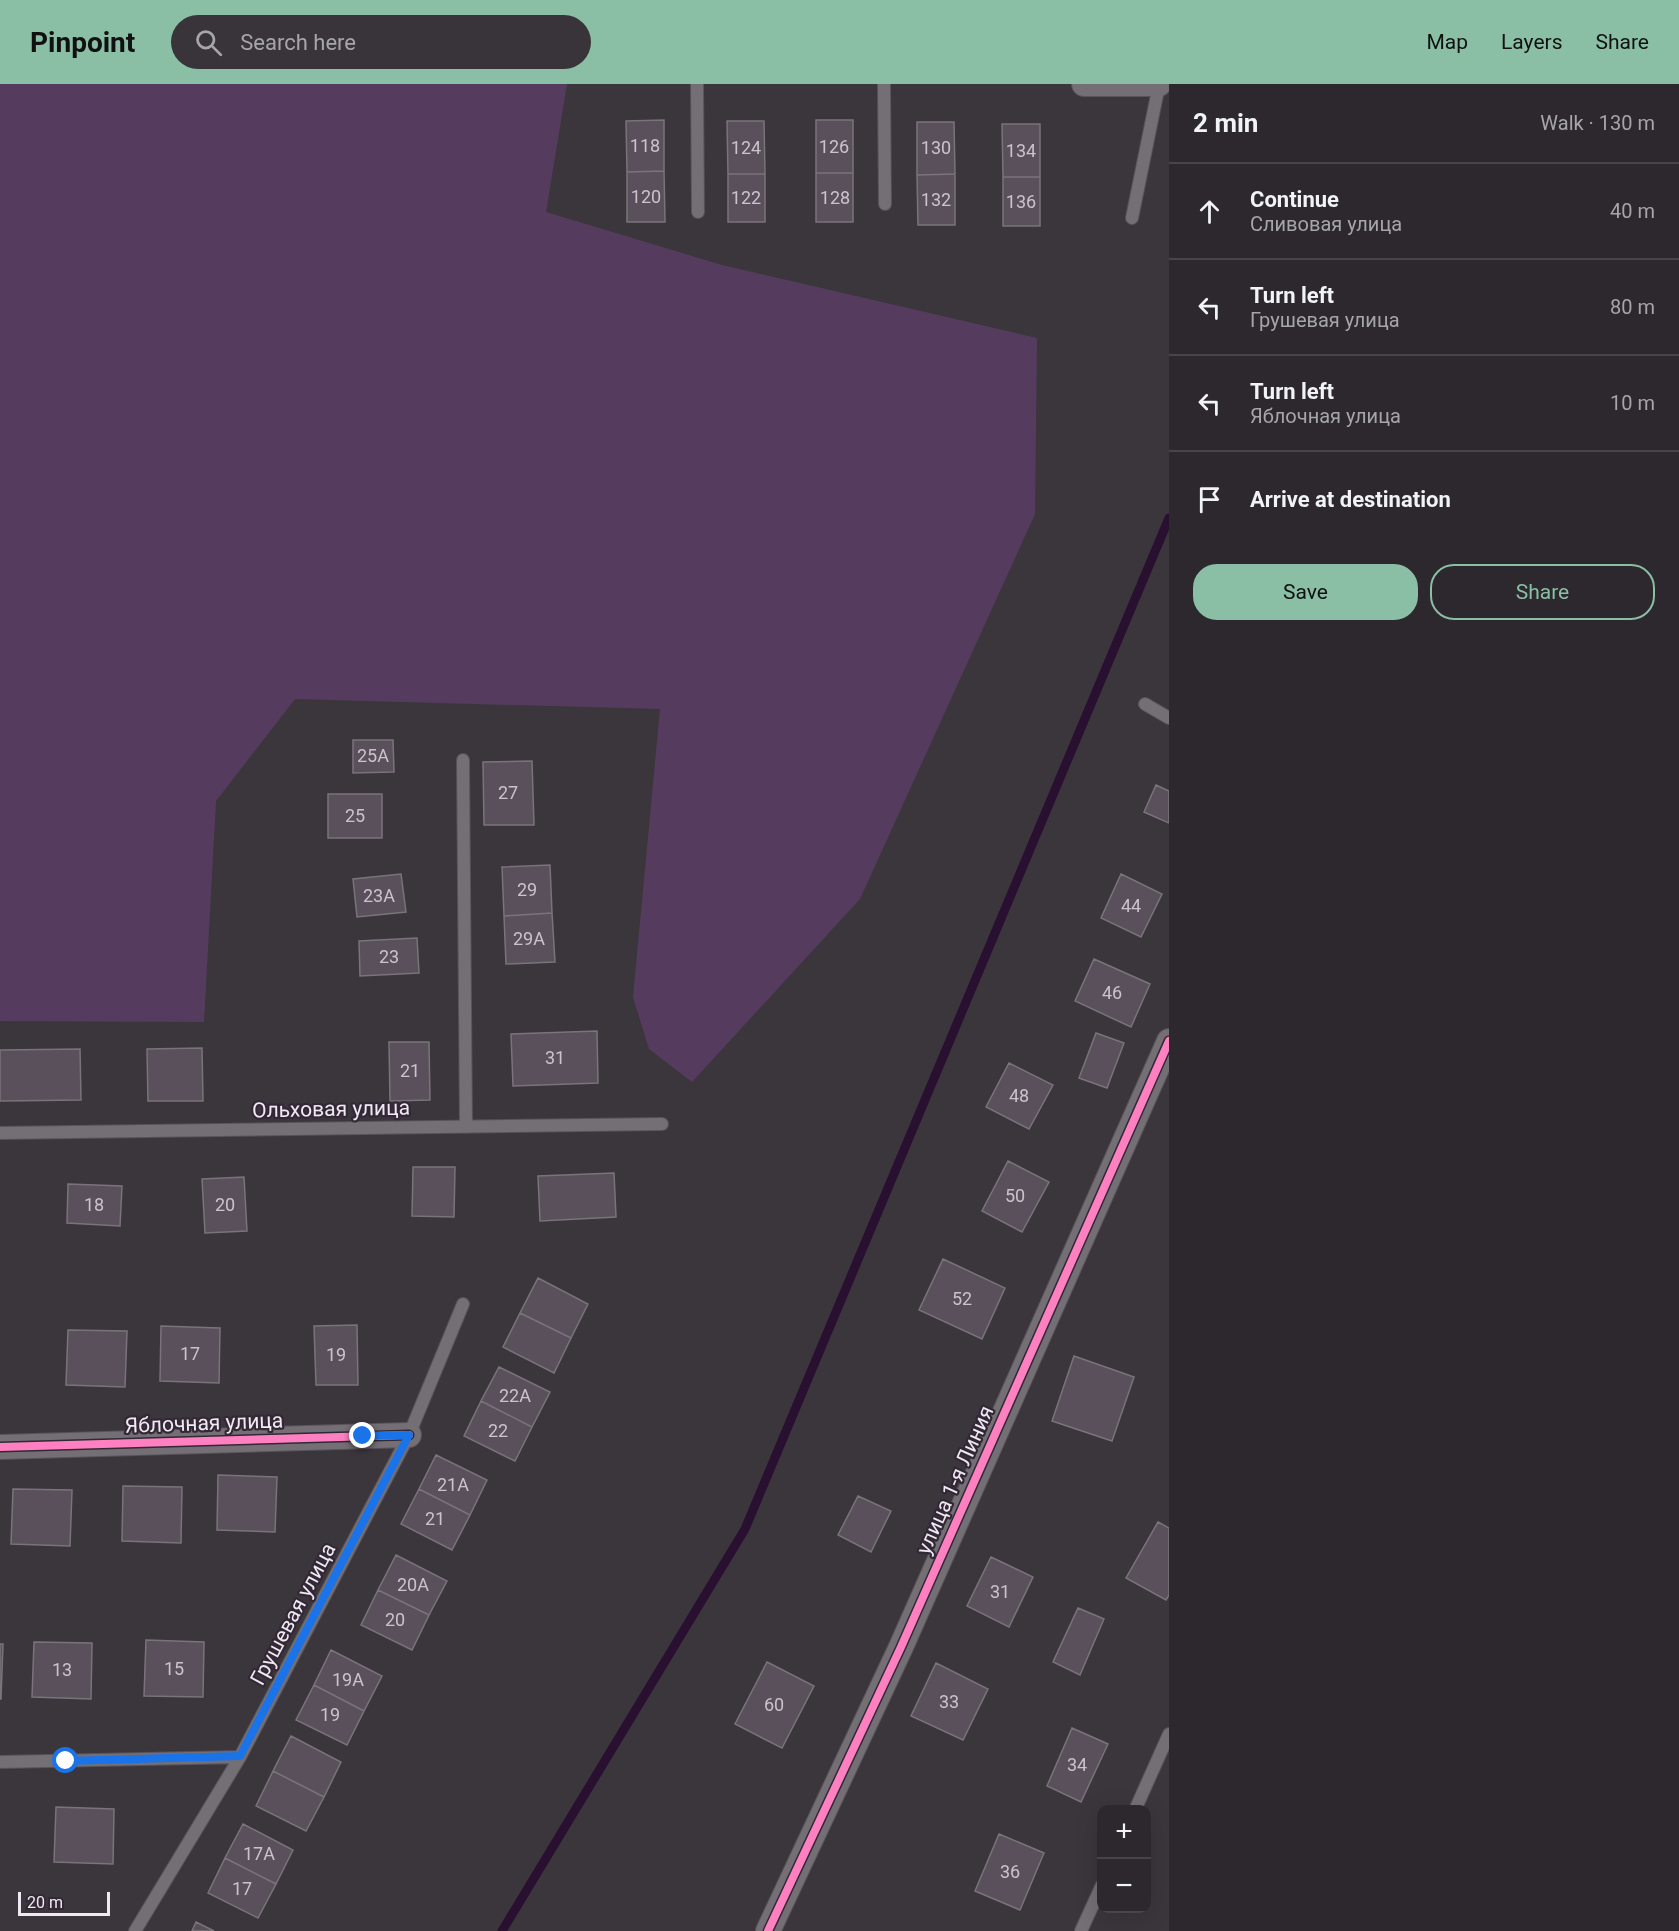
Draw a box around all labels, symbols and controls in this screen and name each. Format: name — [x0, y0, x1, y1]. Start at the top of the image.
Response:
search box — [171, 15, 591, 69]
text: Pinpoint — [30, 26, 135, 59]
icon: search — [192, 26, 225, 59]
text: Search here — [240, 30, 356, 55]
text: Map — [1426, 30, 1468, 54]
text: Layers — [1501, 30, 1562, 54]
text: Share — [1595, 30, 1649, 54]
text: 2 min — [1193, 108, 1258, 138]
text: Walk · 130 m — [1540, 111, 1655, 135]
house number: 118 — [630, 135, 660, 156]
house number: 126 — [819, 136, 849, 157]
house number: 124 — [731, 137, 761, 158]
house number: 130 — [921, 137, 951, 158]
house number: 134 — [1006, 140, 1036, 161]
house number: 120 — [631, 186, 661, 207]
house number: 122 — [731, 187, 761, 208]
house number: 128 — [820, 187, 850, 208]
text: Continue — [1250, 187, 1339, 212]
house number: 132 — [921, 189, 951, 210]
house number: 136 — [1006, 191, 1036, 212]
icon: ahead — [1193, 195, 1226, 228]
text: 40 m — [1610, 199, 1655, 223]
text: Сливовая улица — [1250, 212, 1402, 236]
text: Turn left — [1250, 283, 1334, 308]
icon: left — [1193, 291, 1226, 324]
text: 80 m — [1610, 295, 1655, 319]
text: Грушевая улица — [1250, 308, 1400, 332]
text: Turn left — [1250, 379, 1334, 404]
icon: left — [1193, 387, 1226, 420]
text: 10 m — [1610, 391, 1655, 415]
text: Яблочная улица — [1250, 404, 1401, 428]
icon: arrive — [1193, 483, 1226, 516]
text: Arrive at destination — [1250, 487, 1451, 512]
button: Save — [1193, 564, 1418, 620]
button: Share — [1430, 564, 1655, 620]
house number: 25А — [357, 745, 389, 766]
house number: 27 — [498, 782, 518, 803]
house number: 25 — [345, 805, 365, 826]
house number: 29 — [517, 879, 537, 900]
house number: 23А — [363, 885, 395, 906]
house number: 44 — [1121, 895, 1141, 916]
house number: 29А — [513, 928, 545, 949]
house number: 23 — [379, 946, 399, 967]
house number: 46 — [1102, 982, 1122, 1003]
house number: 31 — [545, 1047, 565, 1068]
house number: 21 — [400, 1060, 420, 1081]
house number: 48 — [1009, 1085, 1029, 1106]
street label: Ольховая улица — [252, 1096, 410, 1122]
house number: 50 — [1005, 1185, 1025, 1206]
house number: 18 — [84, 1194, 104, 1215]
house number: 20 — [215, 1194, 235, 1215]
house number: 52 — [952, 1288, 972, 1309]
house number: 17 — [180, 1343, 200, 1364]
house number: 19 — [326, 1344, 346, 1365]
house number: 22А — [499, 1385, 531, 1406]
street label: улица 1-я Линия — [912, 1402, 998, 1558]
street label: Яблочная улица — [124, 1408, 284, 1438]
house number: 22 — [488, 1420, 508, 1441]
route end — [349, 1422, 375, 1448]
house number: 21А — [437, 1474, 469, 1495]
house number: 21 — [425, 1508, 445, 1529]
street label: Грушевая улица — [246, 1539, 340, 1689]
house number: 20А — [397, 1574, 429, 1595]
house number: 31 — [990, 1581, 1010, 1602]
house number: 20 — [385, 1609, 405, 1630]
house number: 15 — [164, 1658, 184, 1679]
house number: 13 — [52, 1659, 72, 1680]
house number: 19А — [332, 1669, 364, 1690]
house number: 33 — [939, 1691, 959, 1712]
house number: 60 — [764, 1694, 784, 1715]
house number: 19 — [320, 1704, 340, 1725]
route start — [52, 1747, 78, 1773]
house number: 34 — [1067, 1754, 1087, 1775]
map controls — [1097, 1805, 1151, 1913]
button: + — [1097, 1805, 1151, 1859]
house number: 17А — [243, 1843, 275, 1864]
button: − — [1097, 1859, 1151, 1913]
house number: 36 — [1000, 1861, 1020, 1882]
house number: 17 — [232, 1878, 252, 1899]
scale bar — [18, 1889, 110, 1916]
text: 20 m — [27, 1893, 63, 1912]

